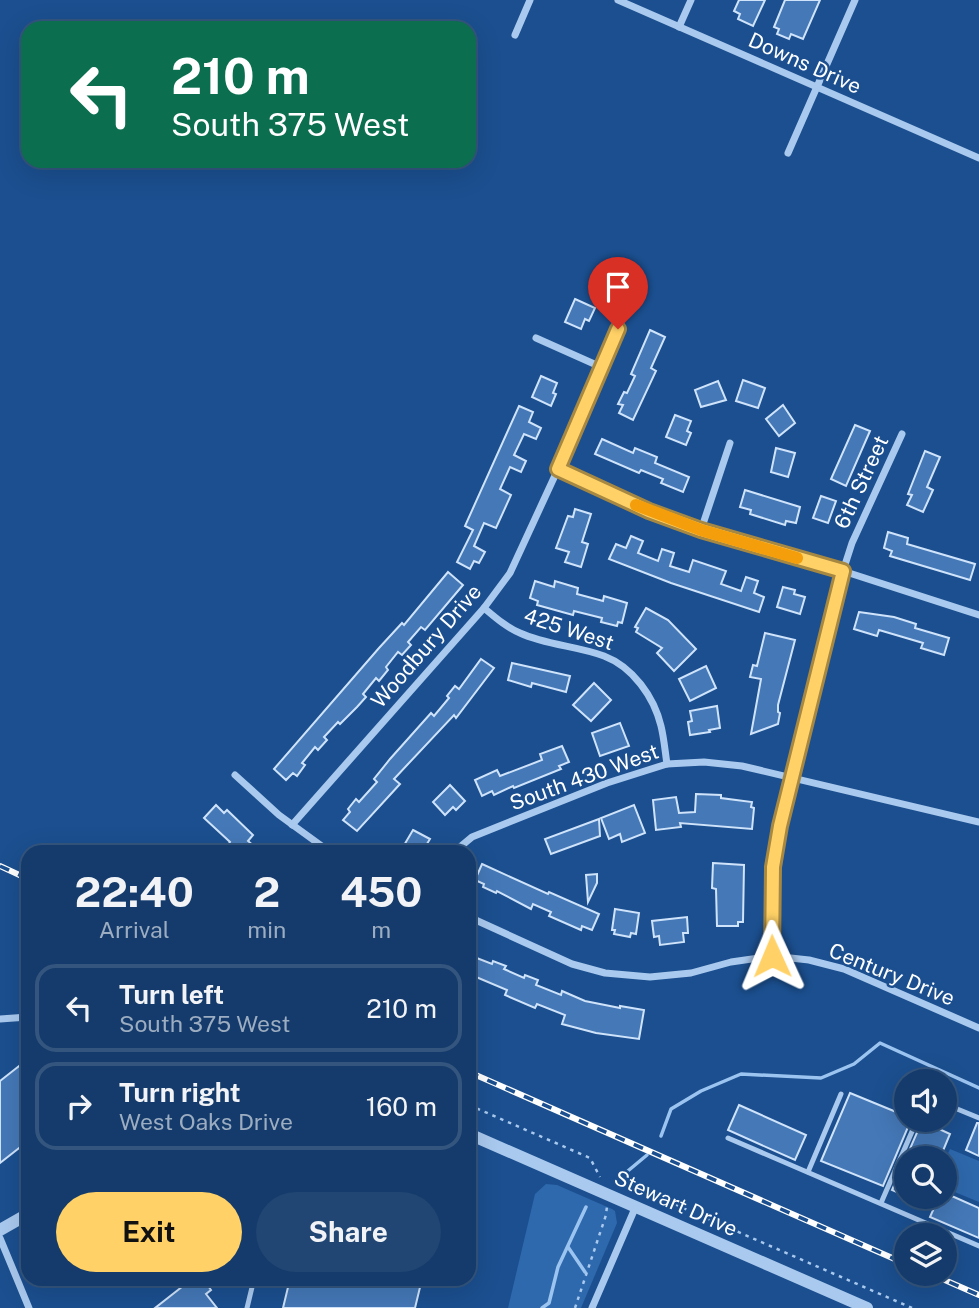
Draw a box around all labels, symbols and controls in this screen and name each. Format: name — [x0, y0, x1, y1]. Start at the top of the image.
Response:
street label: Downs Drive — [745, 27, 865, 99]
text: 210 m — [171, 47, 310, 105]
icon: left — [56, 49, 147, 140]
text: South 375 West — [171, 106, 409, 143]
pin — [588, 257, 648, 329]
icon: arrive — [599, 268, 637, 306]
street label: 6th Street — [829, 431, 893, 533]
street label: Woodbury Drive — [366, 579, 486, 713]
street label: 425 West — [521, 603, 617, 655]
street label: South 430 West — [506, 738, 662, 816]
text: 22:40 — [75, 867, 194, 916]
text: 2 — [253, 867, 280, 916]
text: 450 — [340, 867, 422, 916]
text: Arrival — [99, 916, 170, 943]
text: min — [247, 916, 286, 943]
text: m — [371, 916, 391, 943]
position arrow — [735, 919, 809, 993]
street label: Century Drive — [825, 937, 959, 1011]
text: Turn left — [119, 979, 224, 1010]
icon: left — [60, 989, 98, 1027]
text: 210 m — [366, 993, 437, 1024]
text: South 375 West — [119, 1010, 290, 1037]
map controls — [894, 1069, 957, 1286]
button: sound — [894, 1069, 957, 1132]
text: Turn right — [119, 1077, 241, 1108]
icon: right — [60, 1087, 98, 1125]
text: 160 m — [366, 1091, 437, 1122]
text: West Oaks Drive — [119, 1108, 293, 1135]
button: search — [894, 1146, 957, 1209]
street label: Stewart Drive — [610, 1165, 742, 1241]
button: Exit — [56, 1192, 242, 1272]
button: Share — [256, 1192, 441, 1272]
button: layers — [894, 1223, 957, 1286]

